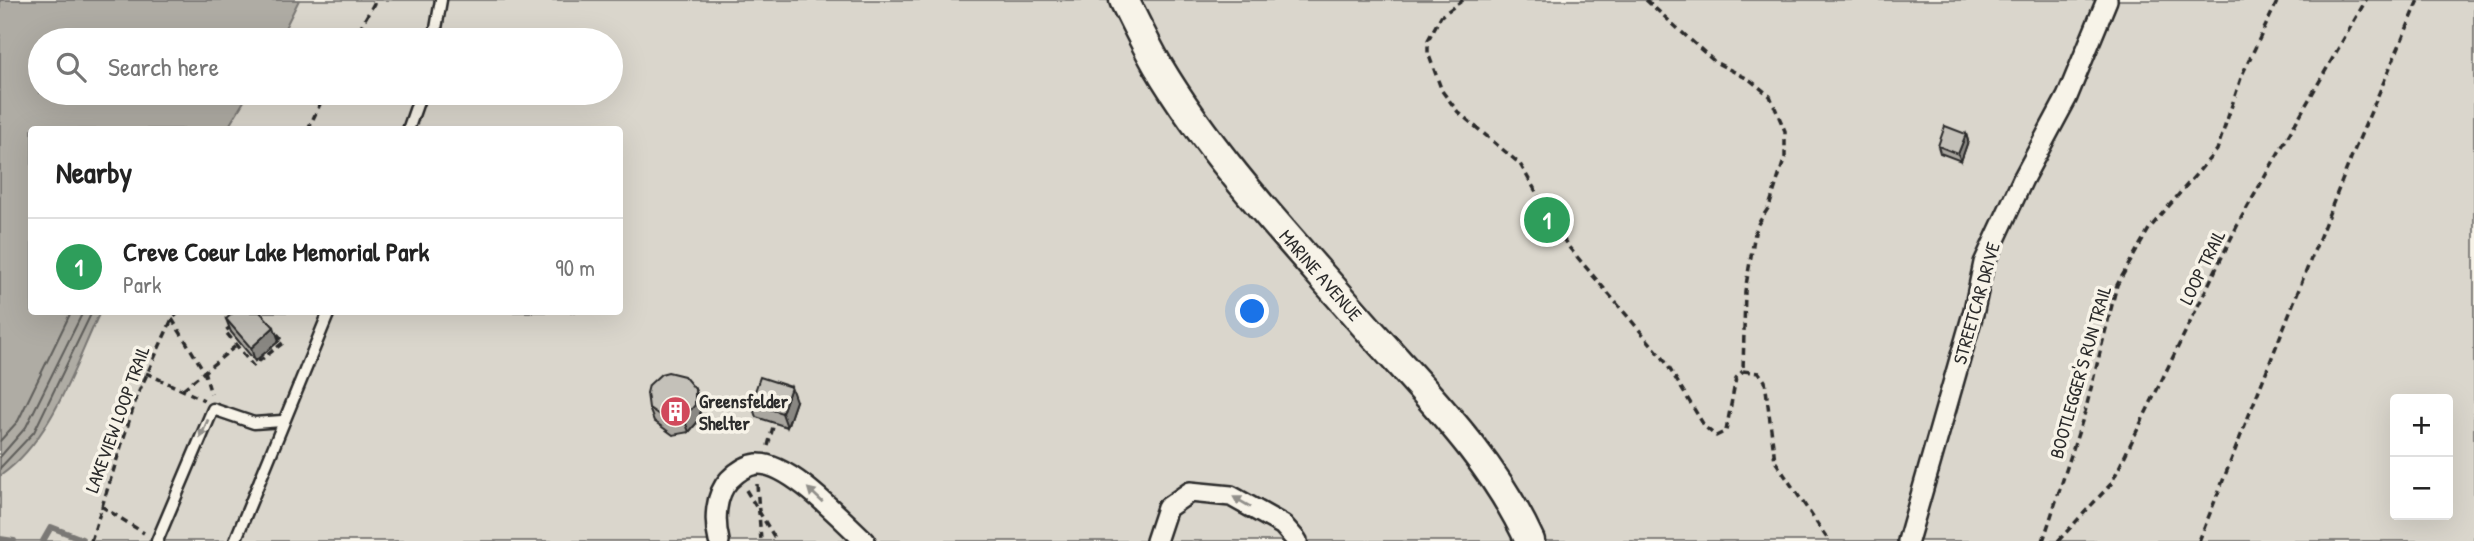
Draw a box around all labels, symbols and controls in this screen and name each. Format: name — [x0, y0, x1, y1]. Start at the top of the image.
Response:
search box — [28, 28, 623, 105]
icon: search — [52, 48, 90, 86]
text: Search here — [108, 49, 219, 84]
text: Nearby — [56, 152, 132, 192]
pin: 1 — [1524, 194, 1570, 246]
street label: MARINE AVENUE — [1274, 224, 1369, 327]
street label: LOOP TRAIL — [2173, 225, 2231, 309]
text: Creve Coeur Lake Memorial Park — [123, 234, 429, 269]
street label: STREETCAR DRIVE — [1946, 238, 2006, 367]
text: 1 — [75, 252, 83, 283]
text: 90 m — [555, 252, 595, 283]
text: Park — [123, 269, 161, 300]
street label: BOOTLEGGER'S RUN TRAIL — [2043, 283, 2117, 461]
your location — [1235, 294, 1269, 328]
street label: LAKEVIEW LOOP TRAIL — [78, 342, 156, 496]
place label: Greensfelder Shelter — [699, 388, 789, 436]
map controls — [2390, 394, 2453, 520]
button: + — [2390, 394, 2453, 457]
building icon: Greensfelder Shelter — [659, 395, 693, 429]
one-way arrow — [199, 418, 210, 439]
button: − — [2390, 457, 2453, 520]
one-way arrow — [807, 487, 824, 503]
one-way arrow — [1232, 496, 1251, 508]

